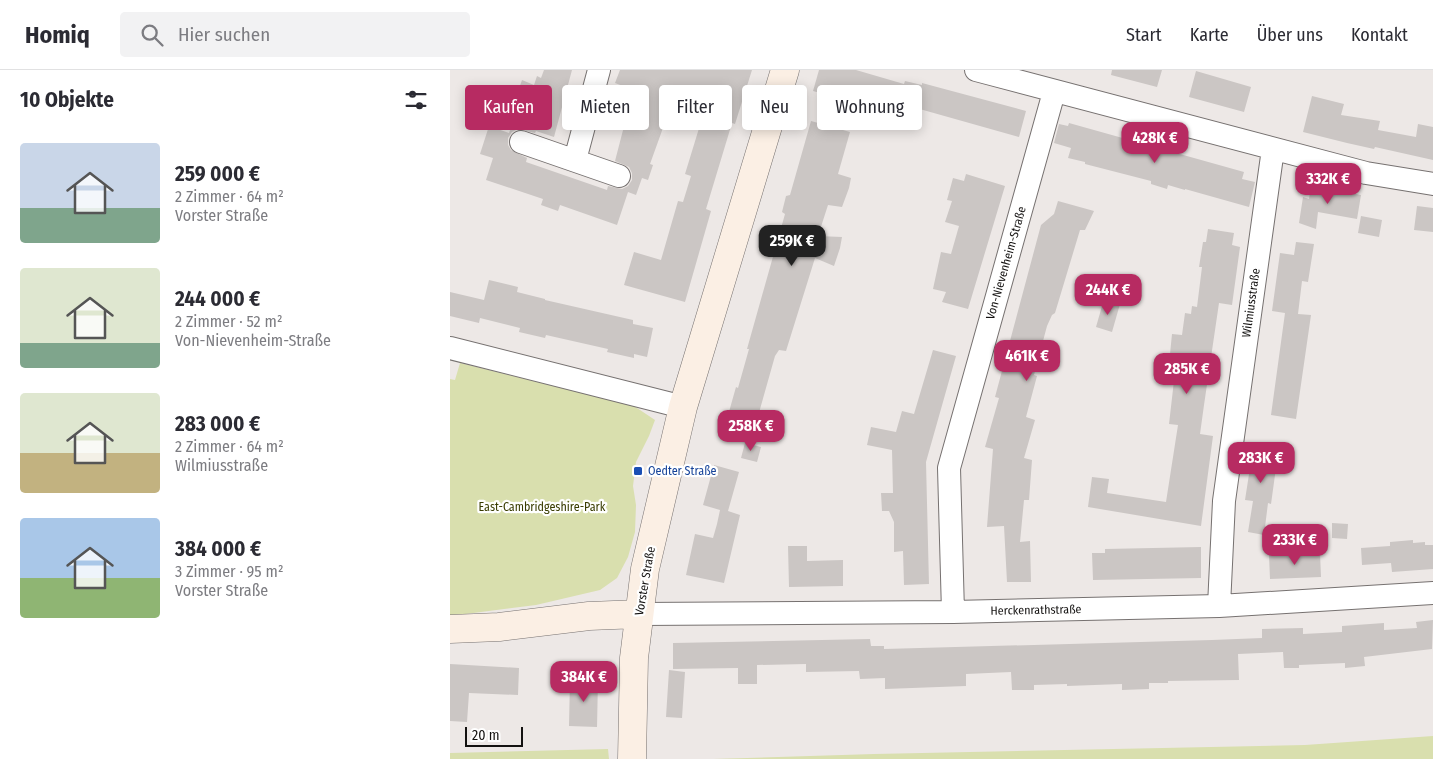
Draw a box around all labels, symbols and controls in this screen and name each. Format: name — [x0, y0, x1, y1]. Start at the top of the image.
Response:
search box — [120, 12, 470, 57]
text: Homiq — [25, 21, 90, 49]
icon: search — [138, 21, 166, 49]
text: Hier suchen — [178, 23, 270, 46]
text: Start — [1126, 24, 1162, 46]
text: Karte — [1190, 24, 1229, 46]
text: Über uns — [1257, 24, 1323, 46]
text: Kontakt — [1351, 24, 1408, 46]
chip: Kaufen — [465, 85, 552, 130]
chip: Mieten — [562, 85, 649, 130]
chip: Filter — [659, 85, 732, 130]
chip: Neu — [742, 85, 807, 130]
chip: Wohnung — [817, 85, 922, 130]
icon: filters — [402, 86, 430, 114]
text: 10 Objekte — [20, 87, 114, 113]
pin: 428K € — [1114, 122, 1196, 164]
text: 428K € — [1132, 128, 1178, 147]
text: 259 000 € — [175, 161, 260, 187]
pin: 332K € — [1287, 162, 1369, 205]
icon: home — [60, 163, 120, 223]
text: 332K € — [1306, 169, 1350, 188]
text: 2 Zimmer · 64 m² — [175, 187, 284, 206]
street label: Von-Nievenheim-Straße — [983, 205, 1029, 321]
text: Vorster Straße — [175, 206, 268, 225]
pin: 259K € — [751, 224, 833, 267]
text: 259K € — [770, 231, 814, 250]
street label: Wilmiusstraße — [1239, 267, 1263, 339]
pin: 244K € — [1067, 274, 1149, 316]
text: 244K € — [1086, 280, 1130, 299]
text: 244 000 € — [175, 286, 260, 312]
icon: home — [60, 288, 120, 348]
text: 2 Zimmer · 52 m² — [175, 312, 282, 331]
text: Von-Nievenheim-Straße — [175, 331, 331, 350]
pin: 461K € — [986, 340, 1068, 382]
text: 461K € — [1005, 346, 1049, 365]
pin: 285K € — [1146, 352, 1228, 395]
text: 285K € — [1165, 359, 1209, 378]
pin: 258K € — [710, 410, 792, 452]
text: 283 000 € — [175, 411, 260, 437]
icon: home — [60, 413, 120, 473]
text: 258K € — [729, 416, 773, 435]
text: 2 Zimmer · 64 m² — [175, 437, 284, 456]
pin: 283K € — [1220, 442, 1302, 484]
text: 283K € — [1239, 448, 1283, 467]
text: Wilmiusstraße — [175, 456, 268, 475]
place label: Oedter Straße — [648, 464, 717, 478]
marker: Oedter Straße — [632, 465, 644, 477]
park label: East-Cambridgeshire-Park — [479, 500, 606, 514]
pin: 233K € — [1254, 524, 1336, 566]
text: 233K € — [1273, 530, 1317, 549]
text: 384 000 € — [175, 536, 261, 562]
icon: home — [60, 538, 120, 598]
street label: Vorster Straße — [632, 545, 658, 617]
text: 3 Zimmer · 95 m² — [175, 562, 283, 581]
text: Vorster Straße — [175, 581, 268, 600]
street label: Herckenrathstraße — [990, 602, 1082, 618]
pin: 384K € — [543, 660, 625, 703]
text: 384K € — [561, 667, 607, 686]
scale bar — [465, 724, 522, 747]
text: 20 m — [472, 727, 500, 744]

